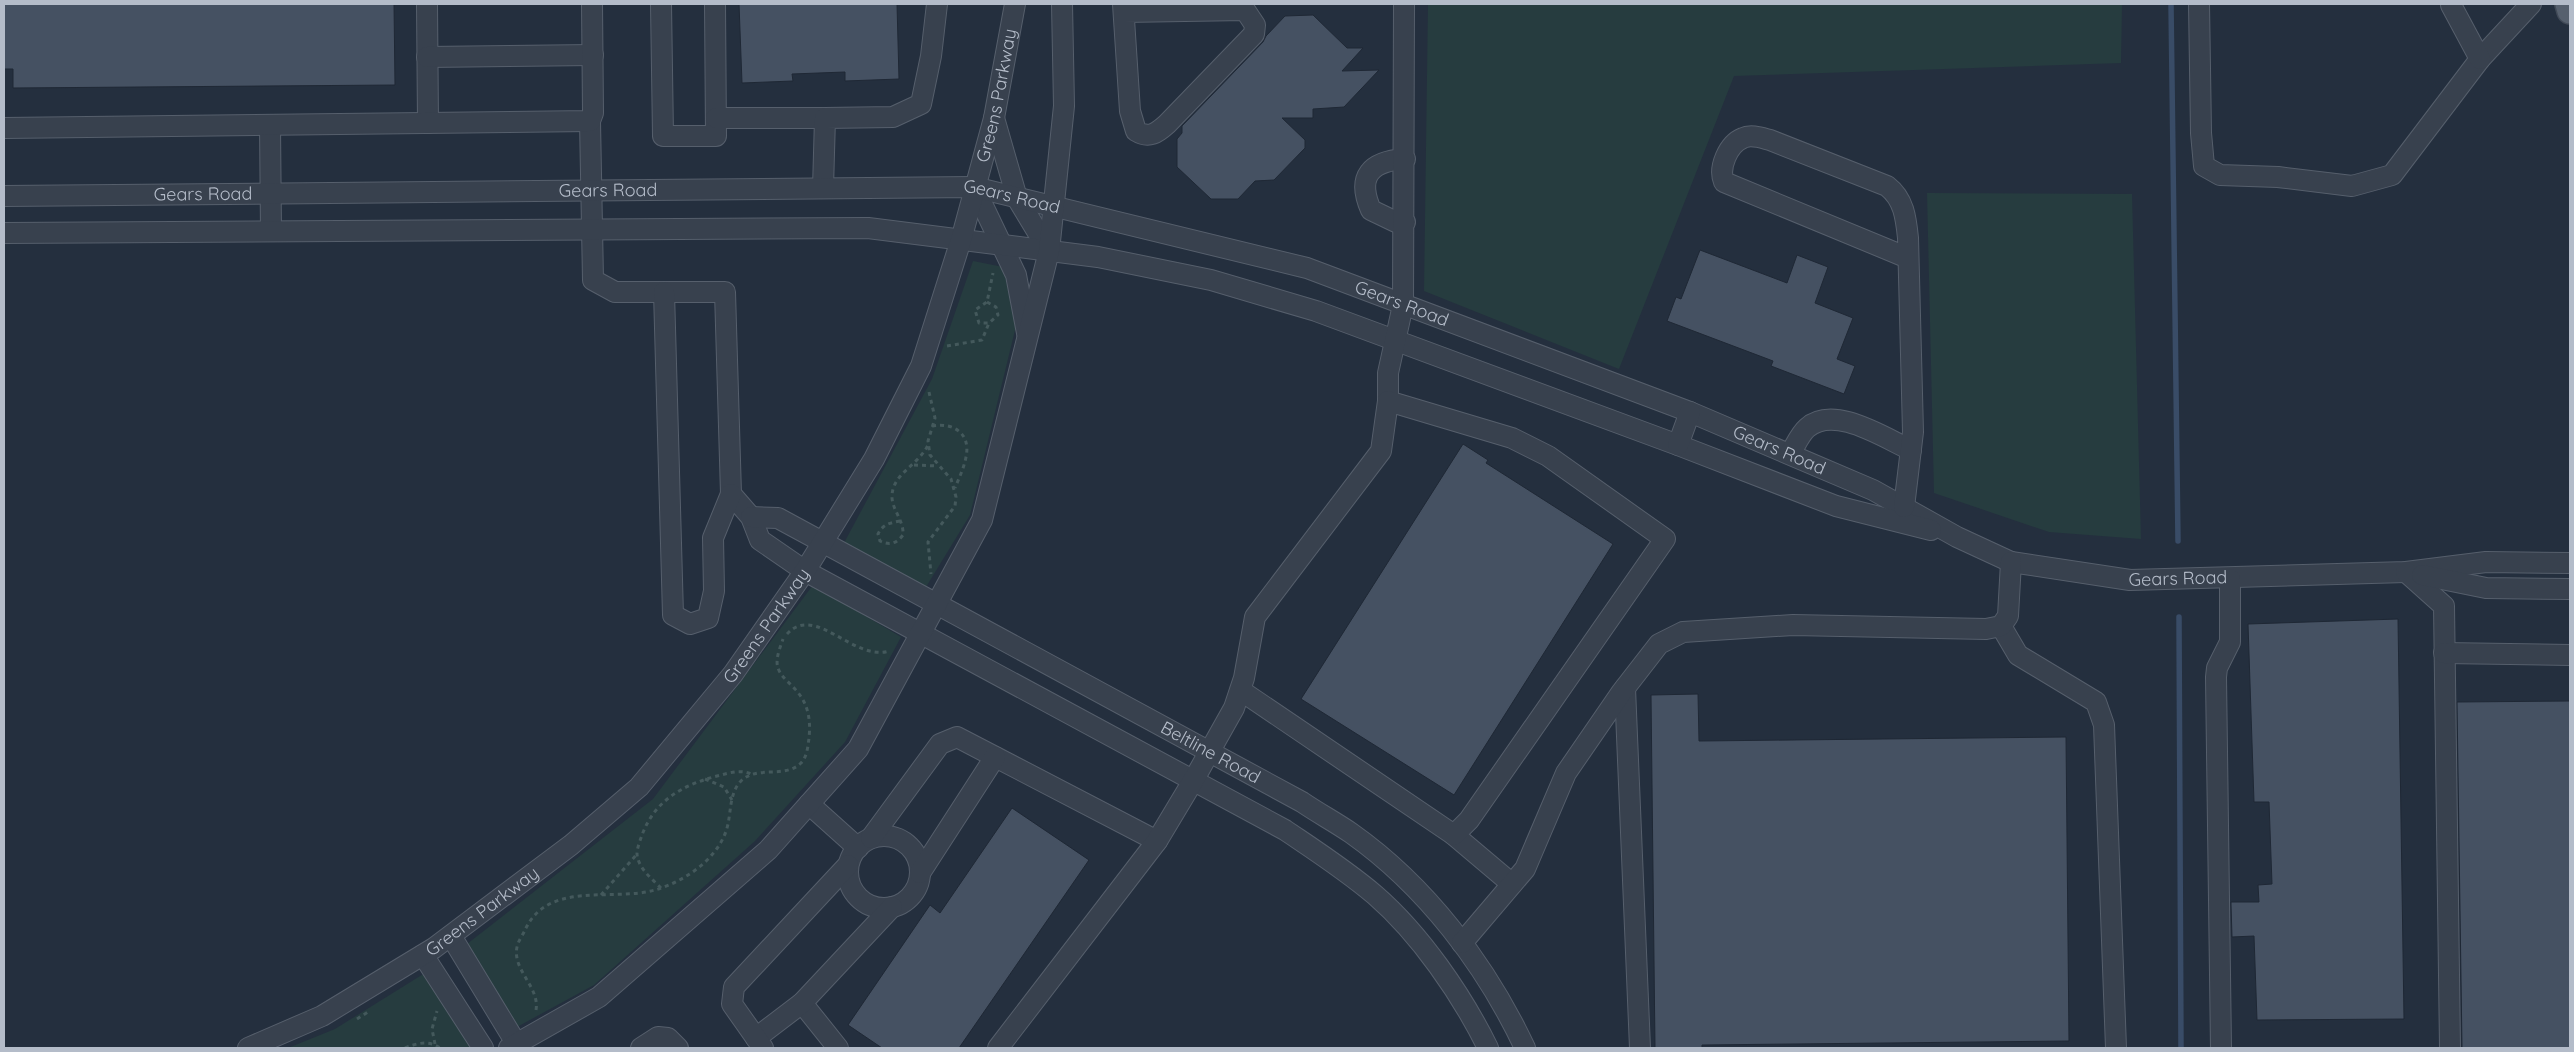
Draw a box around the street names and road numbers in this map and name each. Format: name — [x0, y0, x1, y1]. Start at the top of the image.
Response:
street label: Greens Parkway — [971, 27, 1021, 165]
street label: Gears Road — [963, 175, 1063, 219]
street label: Gears Road — [559, 178, 657, 202]
street label: Gears Road — [154, 182, 252, 206]
street label: Gears Road — [1352, 275, 1452, 331]
street label: Gears Road — [1730, 420, 1829, 480]
street label: Greens Parkway — [718, 563, 815, 688]
street label: Gears Road — [2128, 565, 2228, 591]
street label: Beltline Road — [1157, 716, 1265, 788]
street label: Greens Parkway — [421, 861, 543, 961]

